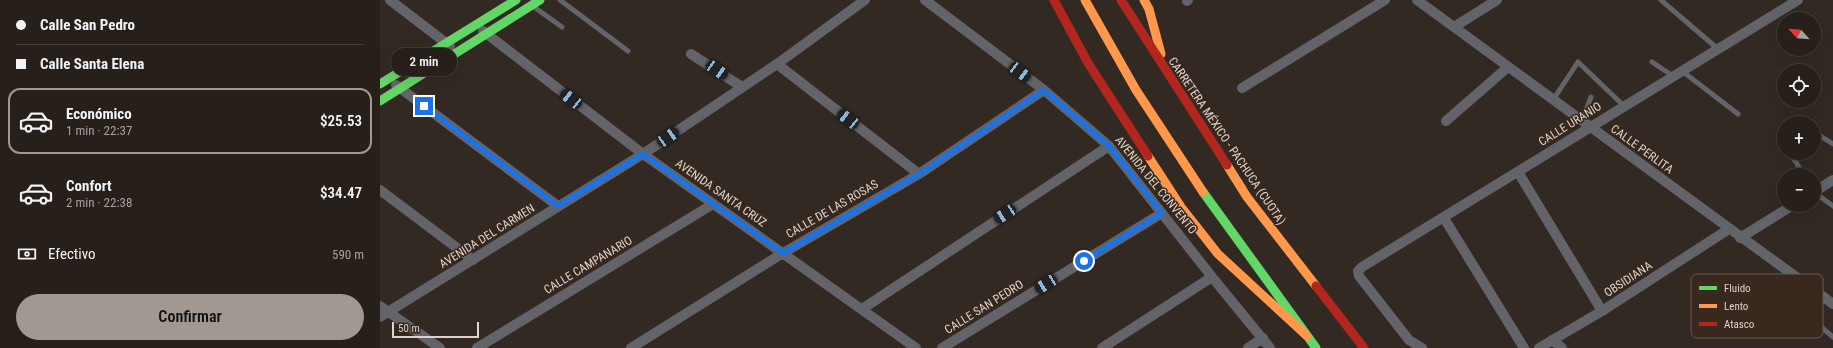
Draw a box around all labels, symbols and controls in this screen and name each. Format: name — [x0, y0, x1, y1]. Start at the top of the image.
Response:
north arrow — [1777, 12, 1821, 56]
map controls — [1777, 12, 1821, 212]
text: Calle San Pedro — [40, 16, 135, 34]
callout: 2 min — [391, 48, 457, 76]
text: 2 min — [410, 54, 438, 69]
street label: CARRETERA MÉXICO - PACHUCA (CUOTA) — [1166, 54, 1289, 227]
text: Calle Santa Elena — [40, 55, 144, 73]
car — [704, 58, 730, 82]
car — [1007, 60, 1033, 84]
button: locate — [1777, 64, 1821, 108]
car — [558, 87, 584, 111]
route end — [415, 97, 433, 115]
street label: CALLE URANIO — [1536, 99, 1604, 149]
icon: car — [18, 103, 54, 139]
text: Económico — [66, 105, 132, 123]
car — [835, 107, 861, 131]
text: $25.53 — [320, 112, 362, 130]
button: + — [1777, 116, 1821, 160]
street label: CALLE PERLITA — [1608, 122, 1676, 176]
text: 1 min · 22:37 — [66, 123, 132, 138]
car — [655, 125, 681, 149]
street label: AVENIDA DEL CONVENTO — [1112, 133, 1200, 237]
street label: AVENIDA SANTA CRUZ — [673, 156, 769, 230]
button: − — [1777, 168, 1821, 212]
icon: car — [18, 175, 54, 211]
text: Confort — [66, 177, 112, 195]
street label: CALLE DE LAS ROSAS — [783, 177, 881, 241]
text: $34.47 — [320, 184, 362, 202]
text: 2 min · 22:38 — [66, 195, 132, 210]
street label: AVENIDA DEL CARMEN — [437, 201, 537, 271]
car — [992, 202, 1018, 226]
street label: CALLE CAMPANARIO — [541, 233, 635, 297]
icon: cash — [16, 243, 38, 265]
text: Efectivo — [48, 245, 96, 263]
text: 590 m — [332, 247, 364, 262]
route start — [1075, 252, 1093, 270]
street label: OBSIDIANA — [1601, 258, 1655, 300]
car — [1033, 273, 1059, 295]
legend — [1691, 274, 1823, 338]
street label: CALLE SAN PEDRO — [942, 277, 1026, 337]
text: Fluido — [1724, 282, 1751, 295]
button: Confirmar — [16, 294, 364, 340]
text: Lento — [1724, 300, 1749, 313]
text: Atasco — [1724, 318, 1755, 331]
scale bar — [392, 320, 479, 339]
text: 50 m — [398, 322, 420, 335]

